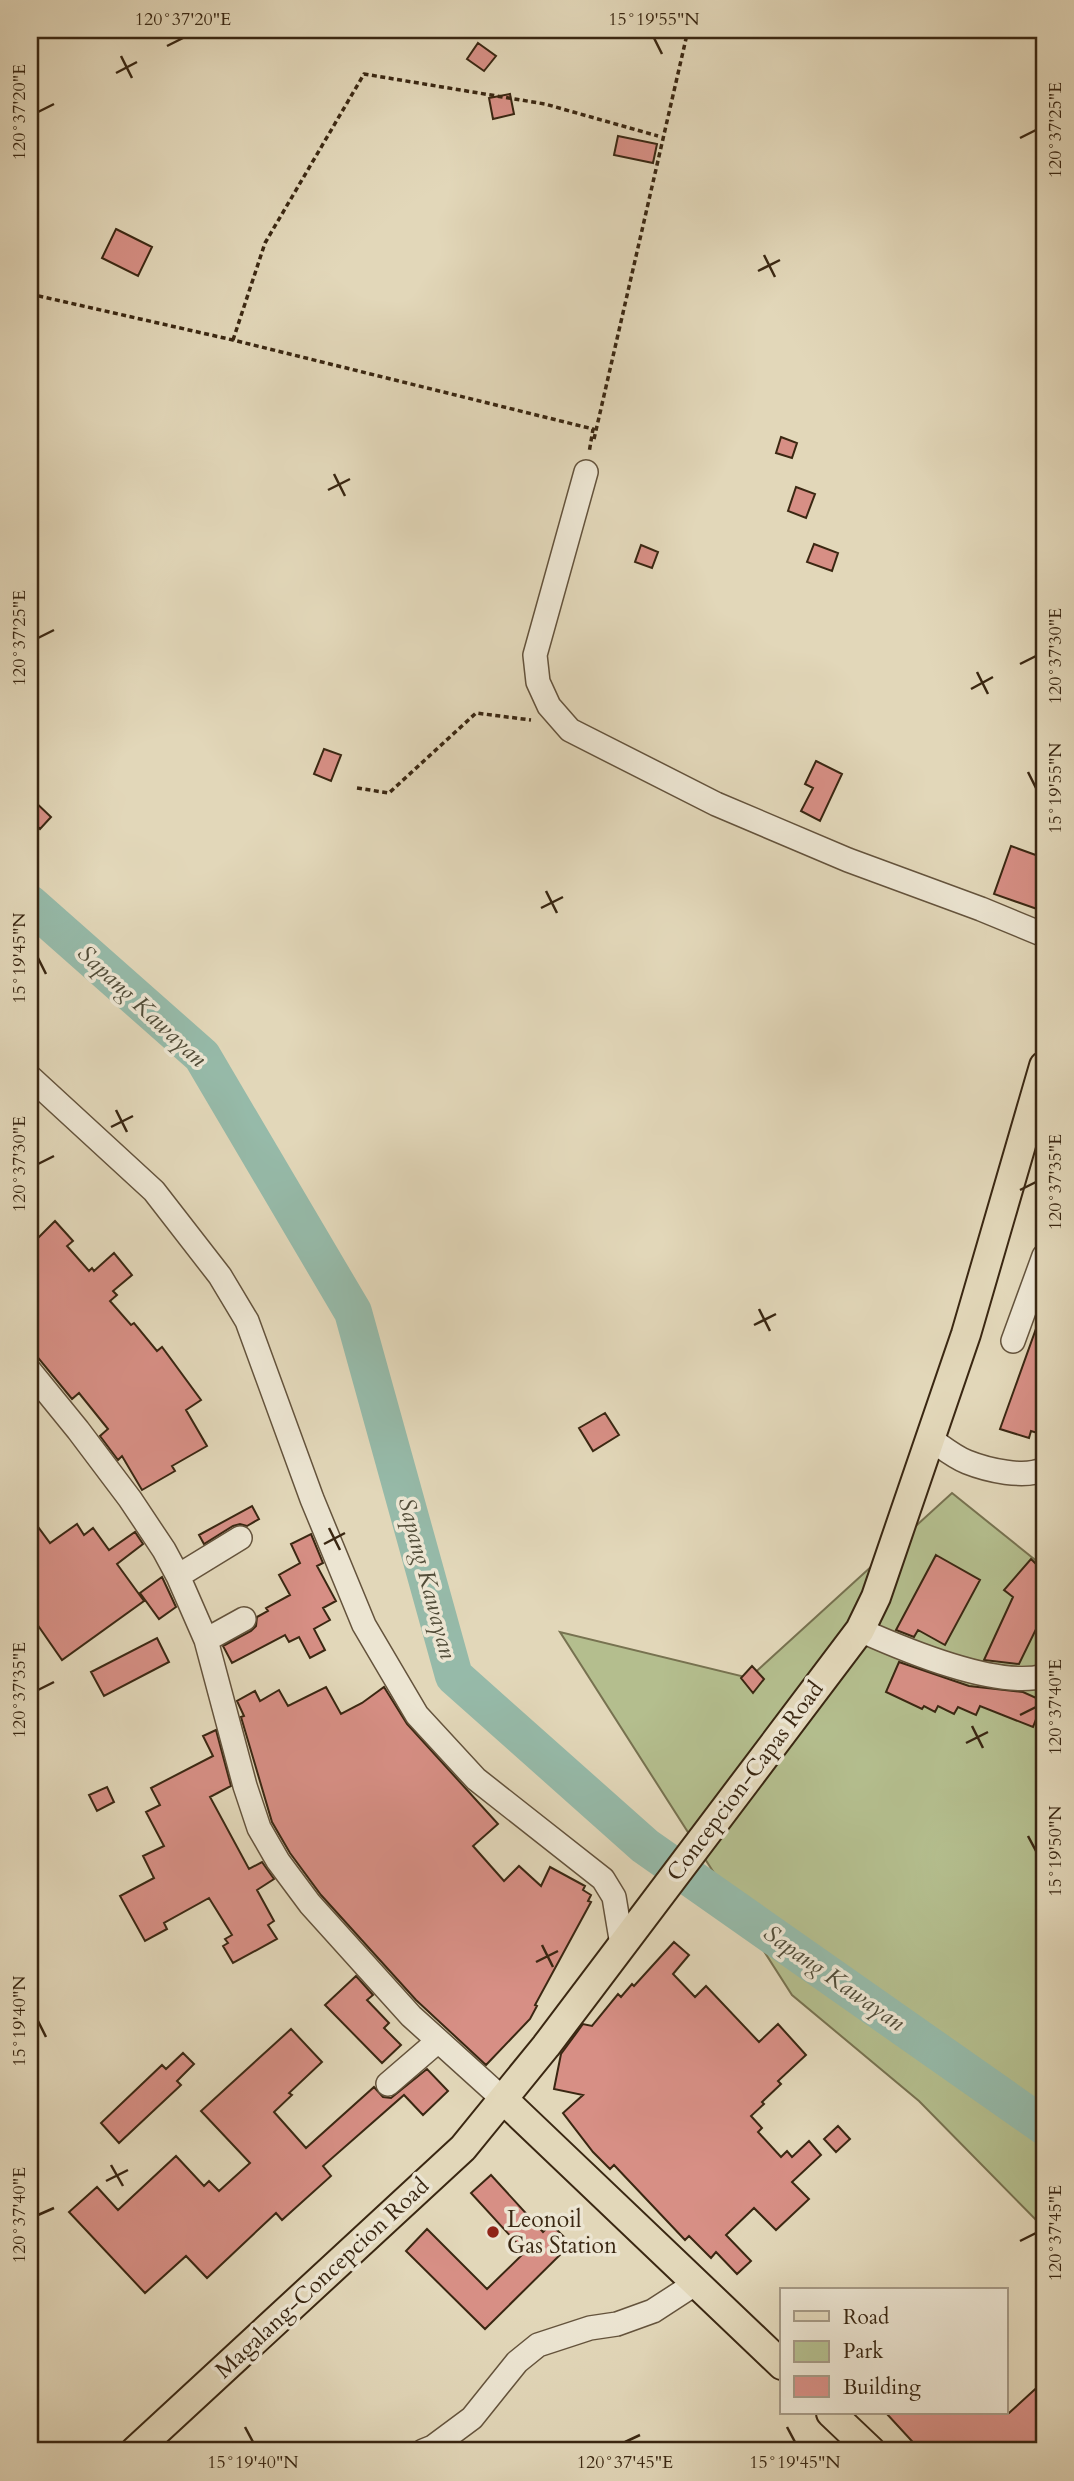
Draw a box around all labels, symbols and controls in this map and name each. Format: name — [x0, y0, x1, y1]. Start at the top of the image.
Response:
text: 120°37'20"E — [135, 7, 231, 32]
text: 15°19'55"N — [608, 7, 700, 32]
text: 120°37'20"E — [7, 64, 32, 160]
text: 120°37'25"E — [1043, 82, 1068, 178]
text: 120°37'25"E — [7, 590, 32, 686]
text: 120°37'30"E — [1043, 608, 1068, 704]
text: 15°19'55"N — [1043, 742, 1068, 834]
text: 15°19'45"N — [7, 912, 32, 1004]
water label: Sapang Kawayan — [70, 937, 214, 1075]
text: 120°37'30"E — [7, 1116, 32, 1212]
text: 120°37'35"E — [1043, 1134, 1068, 1230]
water label: Sapang Kawayan — [390, 1494, 464, 1663]
text: 120°37'35"E — [7, 1642, 32, 1738]
text: 120°37'40"E — [1043, 1659, 1068, 1755]
street label: Concepcion-Capas Road — [659, 1674, 831, 1887]
text: 15°19'50"N — [1043, 1805, 1068, 1897]
water label: Sapang Kawayan — [757, 1917, 912, 2039]
text: 15°19'40"N — [7, 1975, 32, 2067]
text: 120°37'40"E — [7, 2167, 32, 2263]
street label: Magalang-Concepcion Road — [208, 2170, 436, 2385]
text: 120°37'45"E — [1043, 2185, 1068, 2281]
place label: Leonoil Gas Station — [507, 2204, 617, 2261]
marker: Leonoil Gas Station — [485, 2224, 501, 2240]
legend — [780, 2288, 1007, 2414]
text: Road — [843, 2303, 889, 2332]
text: Park — [843, 2337, 884, 2366]
text: Building — [843, 2373, 921, 2402]
text: 15°19'40"N — [207, 2450, 299, 2475]
text: 120°37'45"E — [577, 2450, 673, 2475]
text: 15°19'45"N — [749, 2450, 841, 2475]

